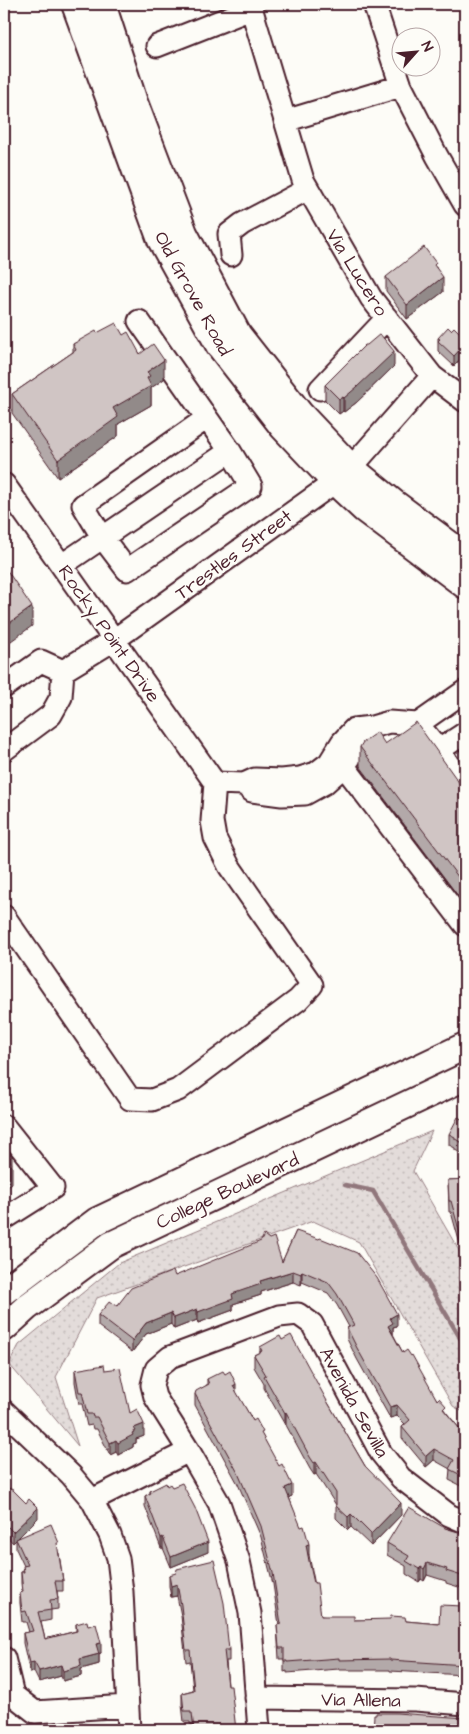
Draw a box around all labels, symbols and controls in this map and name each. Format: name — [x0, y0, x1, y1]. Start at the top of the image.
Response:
north arrow — [392, 28, 442, 78]
text: N — [416, 38, 438, 55]
street label: Via Lucero — [319, 224, 394, 322]
street label: Old Grove Road — [147, 226, 238, 361]
street label: Trestles Street — [170, 503, 298, 607]
street label: Rocky Point Drive — [50, 560, 166, 709]
street label: College Boulevard — [152, 1146, 304, 1237]
street label: Avenida Sevilla — [312, 1343, 395, 1463]
street label: Via Allena — [321, 1686, 401, 1715]

